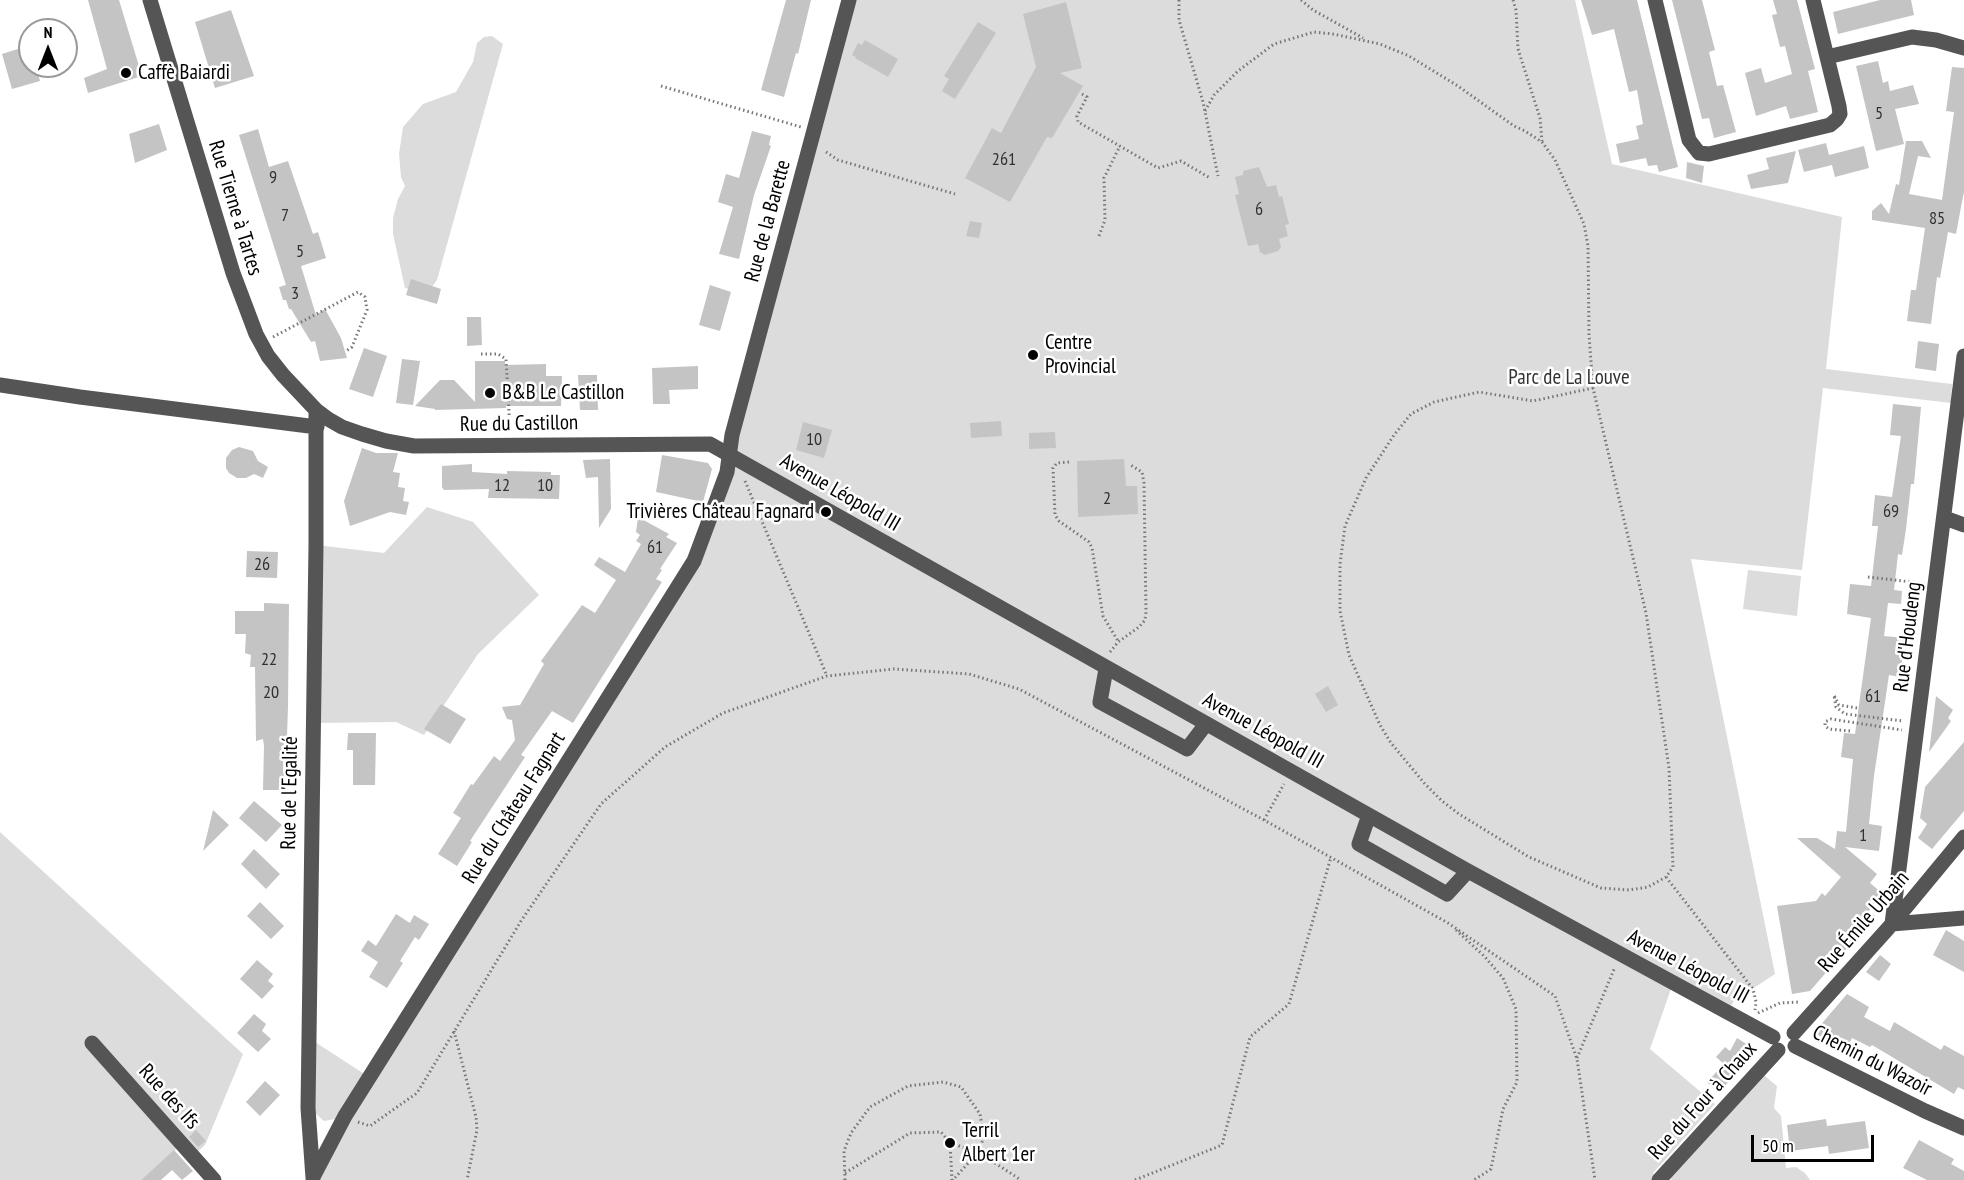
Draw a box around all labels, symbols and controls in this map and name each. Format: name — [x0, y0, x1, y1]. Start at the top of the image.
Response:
north arrow — [18, 18, 78, 78]
text: N — [44, 22, 52, 42]
place label: Caffè Baiardi — [138, 60, 230, 86]
marker: Caffè Baiardi — [119, 66, 133, 80]
house number: 5 — [1875, 103, 1883, 125]
street label: Rue Tierne à Tartes — [203, 138, 267, 278]
house number: 261 — [992, 149, 1016, 171]
street label: Rue de la Barette — [740, 157, 796, 285]
house number: 9 — [269, 167, 277, 189]
house number: 6 — [1255, 199, 1263, 221]
house number: 7 — [281, 205, 289, 227]
house number: 85 — [1929, 208, 1945, 230]
house number: 5 — [296, 241, 304, 263]
house number: 3 — [291, 283, 299, 305]
place label: Centre Provincial — [1045, 330, 1116, 380]
marker: Centre Provincial — [1026, 348, 1040, 362]
park label: Parc de La Louve — [1508, 365, 1630, 391]
place label: B&B Le Castillon — [502, 380, 624, 406]
marker: B&B Le Castillon — [483, 386, 497, 400]
street label: Rue du Castillon — [460, 410, 578, 438]
house number: 10 — [806, 429, 822, 451]
street label: Avenue Léopold III — [776, 449, 904, 537]
house number: 12 — [494, 475, 510, 497]
house number: 10 — [537, 475, 553, 497]
house number: 2 — [1103, 488, 1111, 510]
place label: Trivières Château Fagnard — [627, 499, 814, 525]
house number: 69 — [1883, 501, 1899, 523]
marker: Trivières Château Fagnard — [819, 505, 833, 519]
house number: 61 — [647, 537, 663, 559]
house number: 26 — [254, 554, 270, 576]
street label: Rue d'Houdeng — [1889, 581, 1927, 693]
house number: 22 — [261, 649, 277, 671]
house number: 20 — [263, 682, 279, 704]
house number: 61 — [1865, 686, 1881, 708]
street label: Avenue Léopold III — [1198, 687, 1328, 775]
street label: Rue du Château Fagnart — [457, 727, 571, 889]
street label: Rue de l'Egalité — [276, 736, 304, 850]
house number: 1 — [1859, 825, 1867, 847]
street label: Rue Émile Urbain — [1813, 866, 1915, 978]
street label: Avenue Léopold III — [1623, 924, 1753, 1010]
street label: Chemin du Wazoir — [1808, 1020, 1936, 1102]
street label: Rue du Four à Chaux — [1643, 1037, 1763, 1165]
street label: Rue des Ifs — [133, 1059, 205, 1135]
place label: Terril Albert 1er — [962, 1118, 1035, 1168]
scale bar — [1754, 1123, 1877, 1161]
text: 50 m — [1762, 1134, 1794, 1157]
marker: Terril Albert 1er — [943, 1136, 957, 1150]

